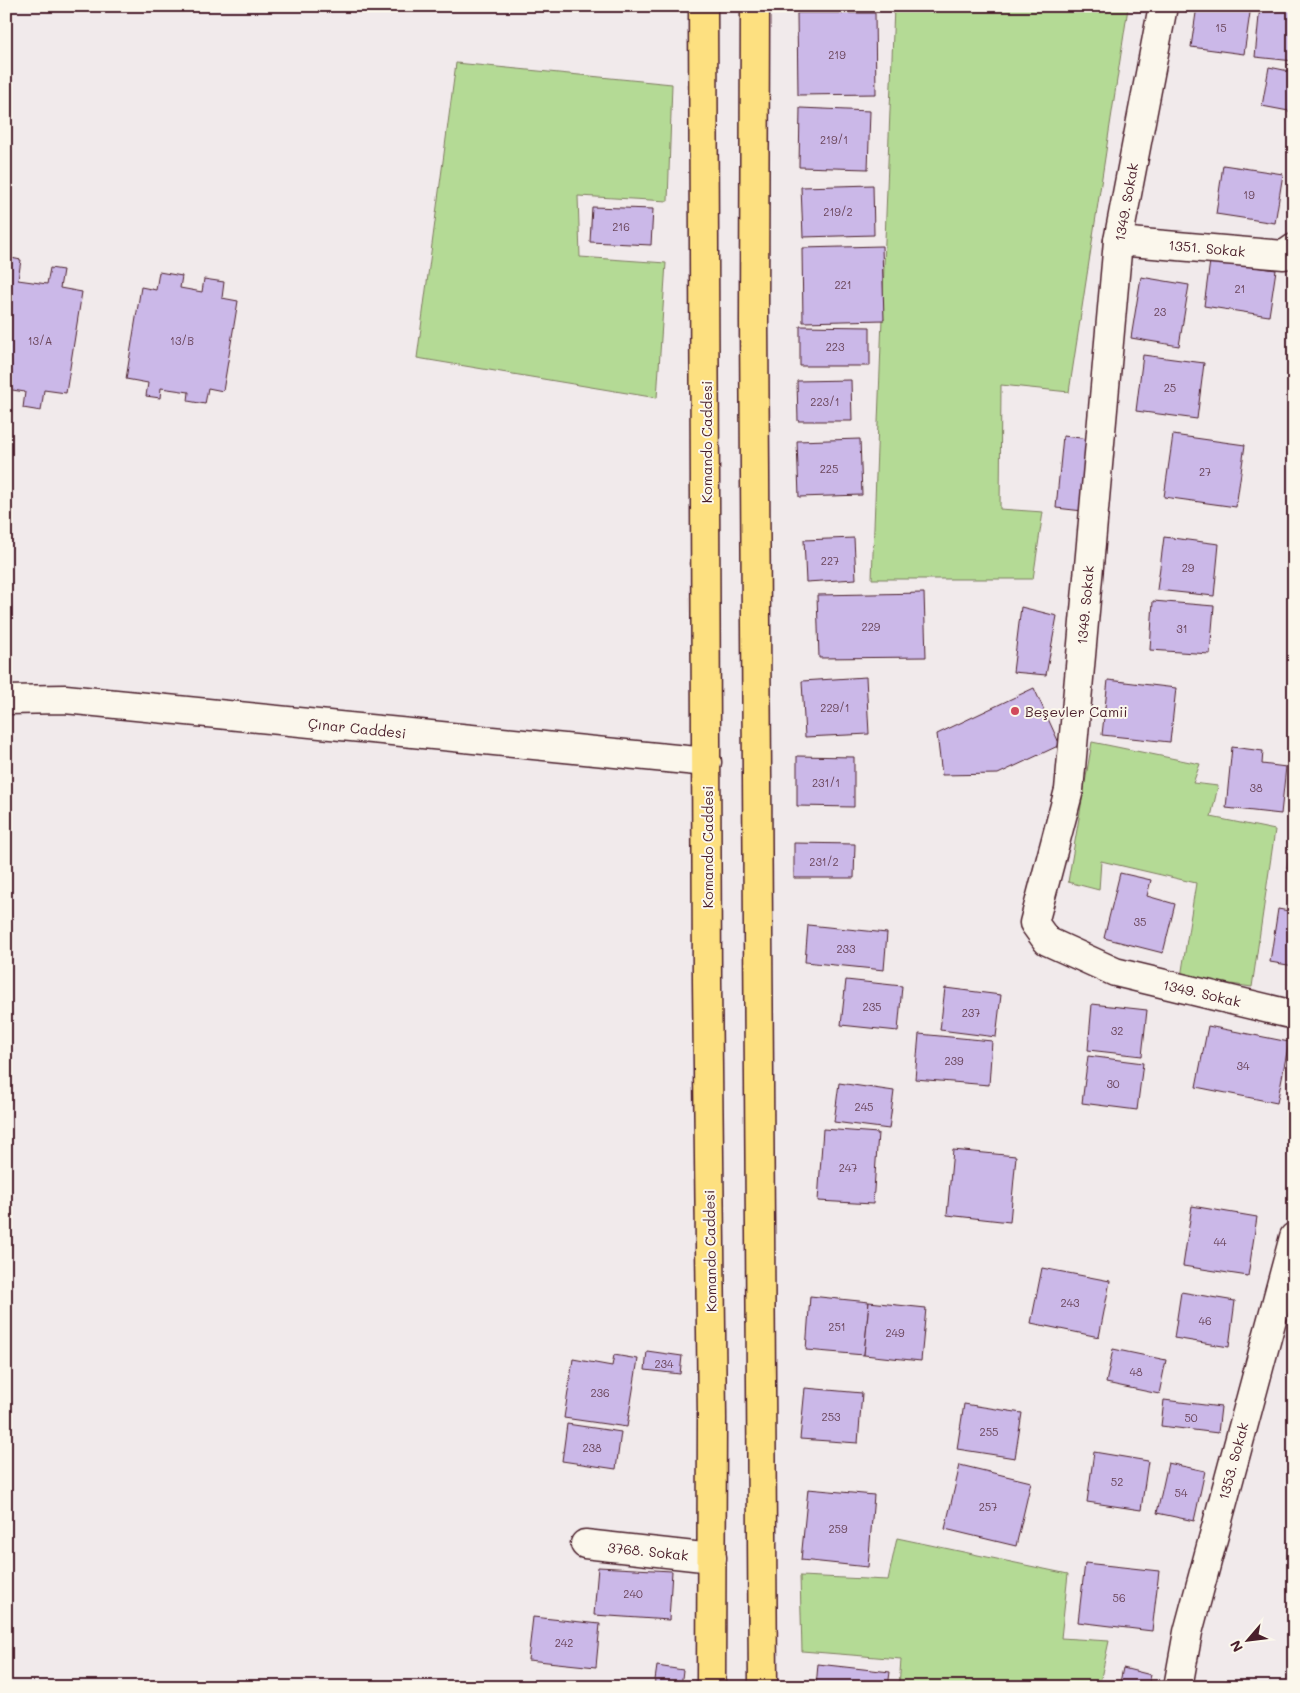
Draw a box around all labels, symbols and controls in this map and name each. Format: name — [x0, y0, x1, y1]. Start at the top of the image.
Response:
house number: 15 — [1215, 20, 1227, 35]
house number: 219 — [828, 47, 846, 62]
house number: 219/1 — [820, 132, 848, 147]
street label: 1349. Sokak — [1110, 161, 1142, 243]
house number: 19 — [1243, 187, 1255, 202]
house number: 219/2 — [823, 204, 853, 219]
house number: 216 — [612, 219, 630, 234]
street label: 1351. Sokak — [1168, 235, 1246, 261]
house number: 221 — [834, 277, 852, 292]
house number: 21 — [1234, 281, 1246, 296]
house number: 23 — [1154, 304, 1167, 319]
house number: 13/A — [28, 333, 52, 348]
house number: 13/B — [170, 333, 194, 348]
house number: 223 — [826, 339, 845, 354]
house number: 25 — [1164, 380, 1176, 395]
street label: Komando Caddesi — [697, 381, 716, 503]
house number: 223/1 — [810, 394, 840, 409]
house number: 225 — [820, 461, 838, 476]
house number: 27 — [1199, 464, 1211, 479]
house number: 227 — [821, 553, 839, 568]
house number: 29 — [1182, 560, 1195, 575]
street label: 1349. Sokak — [1072, 565, 1098, 645]
house number: 229 — [862, 619, 881, 634]
house number: 31 — [1176, 621, 1188, 636]
house number: 229/1 — [820, 700, 850, 715]
place label: Beşevler Camii — [1025, 702, 1128, 721]
marker: Beşevler Camii — [1009, 705, 1021, 717]
street label: Çınar Caddesi — [307, 713, 407, 743]
house number: 231/1 — [812, 775, 840, 790]
house number: 38 — [1249, 780, 1263, 795]
street label: Komando Caddesi — [698, 786, 717, 908]
house number: 231/2 — [809, 854, 839, 869]
house number: 35 — [1134, 914, 1146, 929]
house number: 233 — [836, 941, 856, 956]
street label: 1349. Sokak — [1161, 975, 1243, 1011]
house number: 235 — [863, 999, 882, 1014]
house number: 237 — [962, 1005, 980, 1020]
house number: 32 — [1111, 1023, 1123, 1038]
house number: 239 — [944, 1053, 964, 1068]
house number: 34 — [1237, 1058, 1250, 1073]
house number: 30 — [1106, 1076, 1120, 1091]
house number: 245 — [855, 1099, 874, 1114]
house number: 247 — [839, 1160, 857, 1175]
street label: Komando Caddesi — [699, 1190, 721, 1312]
house number: 44 — [1214, 1234, 1227, 1249]
house number: 243 — [1060, 1295, 1080, 1310]
house number: 46 — [1198, 1313, 1212, 1328]
house number: 251 — [828, 1319, 846, 1334]
house number: 249 — [885, 1325, 905, 1340]
house number: 234 — [654, 1356, 674, 1371]
house number: 48 — [1129, 1364, 1143, 1379]
house number: 236 — [590, 1385, 610, 1400]
house number: 253 — [822, 1409, 841, 1424]
house number: 50 — [1184, 1410, 1198, 1425]
street label: 1353. Sokak — [1214, 1420, 1252, 1502]
house number: 255 — [980, 1424, 998, 1439]
house number: 238 — [582, 1440, 602, 1455]
house number: 52 — [1111, 1474, 1123, 1489]
house number: 54 — [1175, 1485, 1188, 1500]
house number: 257 — [979, 1499, 997, 1514]
house number: 259 — [828, 1521, 848, 1536]
street label: 3768. Sokak — [607, 1537, 689, 1565]
house number: 240 — [623, 1586, 643, 1601]
house number: 56 — [1112, 1590, 1126, 1605]
north arrow — [1222, 1616, 1272, 1666]
house number: 242 — [555, 1635, 573, 1650]
text: N — [1225, 1637, 1247, 1655]

